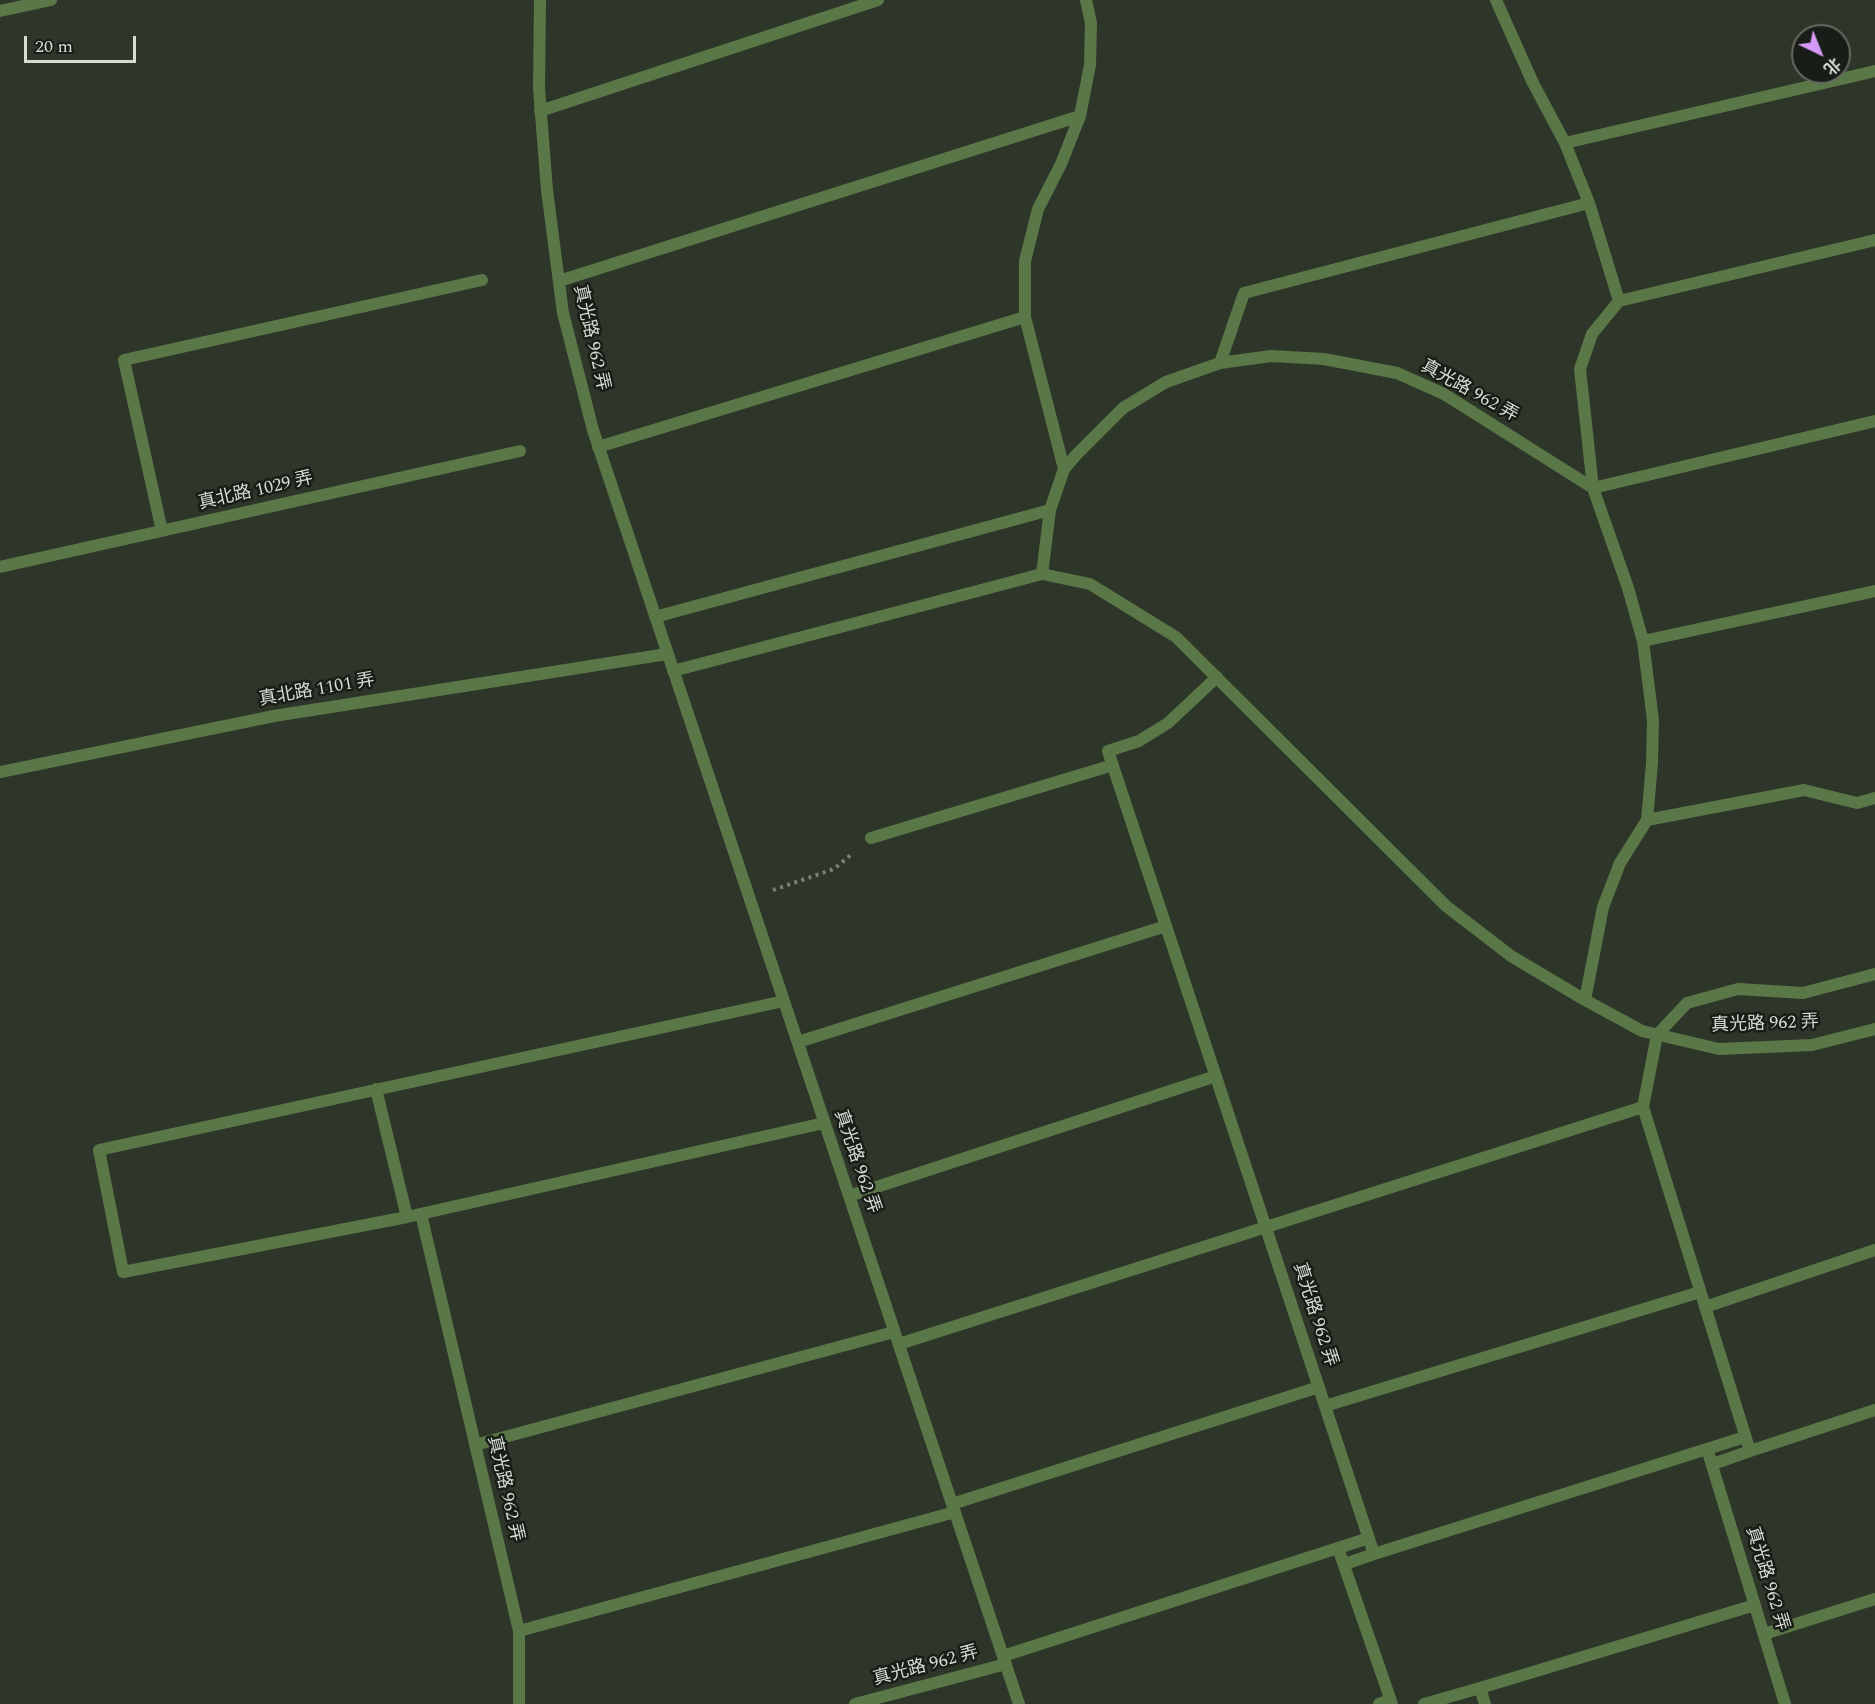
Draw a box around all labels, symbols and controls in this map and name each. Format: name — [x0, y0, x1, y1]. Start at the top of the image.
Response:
scale bar — [27, 24, 140, 62]
north arrow — [1791, 24, 1851, 84]
text: 20 m — [35, 33, 73, 60]
text: 北 — [1818, 51, 1846, 80]
street label: 真光路 962 弄 — [567, 283, 613, 393]
street label: 真光路 962 弄 — [1417, 356, 1521, 428]
street label: 真北路 1029 弄 — [197, 468, 315, 516]
street label: 真北路 1101 弄 — [258, 670, 376, 712]
street label: 真光路 962 弄 — [1711, 1012, 1819, 1038]
street label: 真光路 962 弄 — [828, 1107, 884, 1217]
street label: 真光路 962 弄 — [1287, 1260, 1341, 1370]
street label: 真光路 962 弄 — [481, 1434, 527, 1544]
street label: 真光路 962 弄 — [1740, 1524, 1792, 1634]
street label: 真光路 962 弄 — [871, 1643, 981, 1691]

